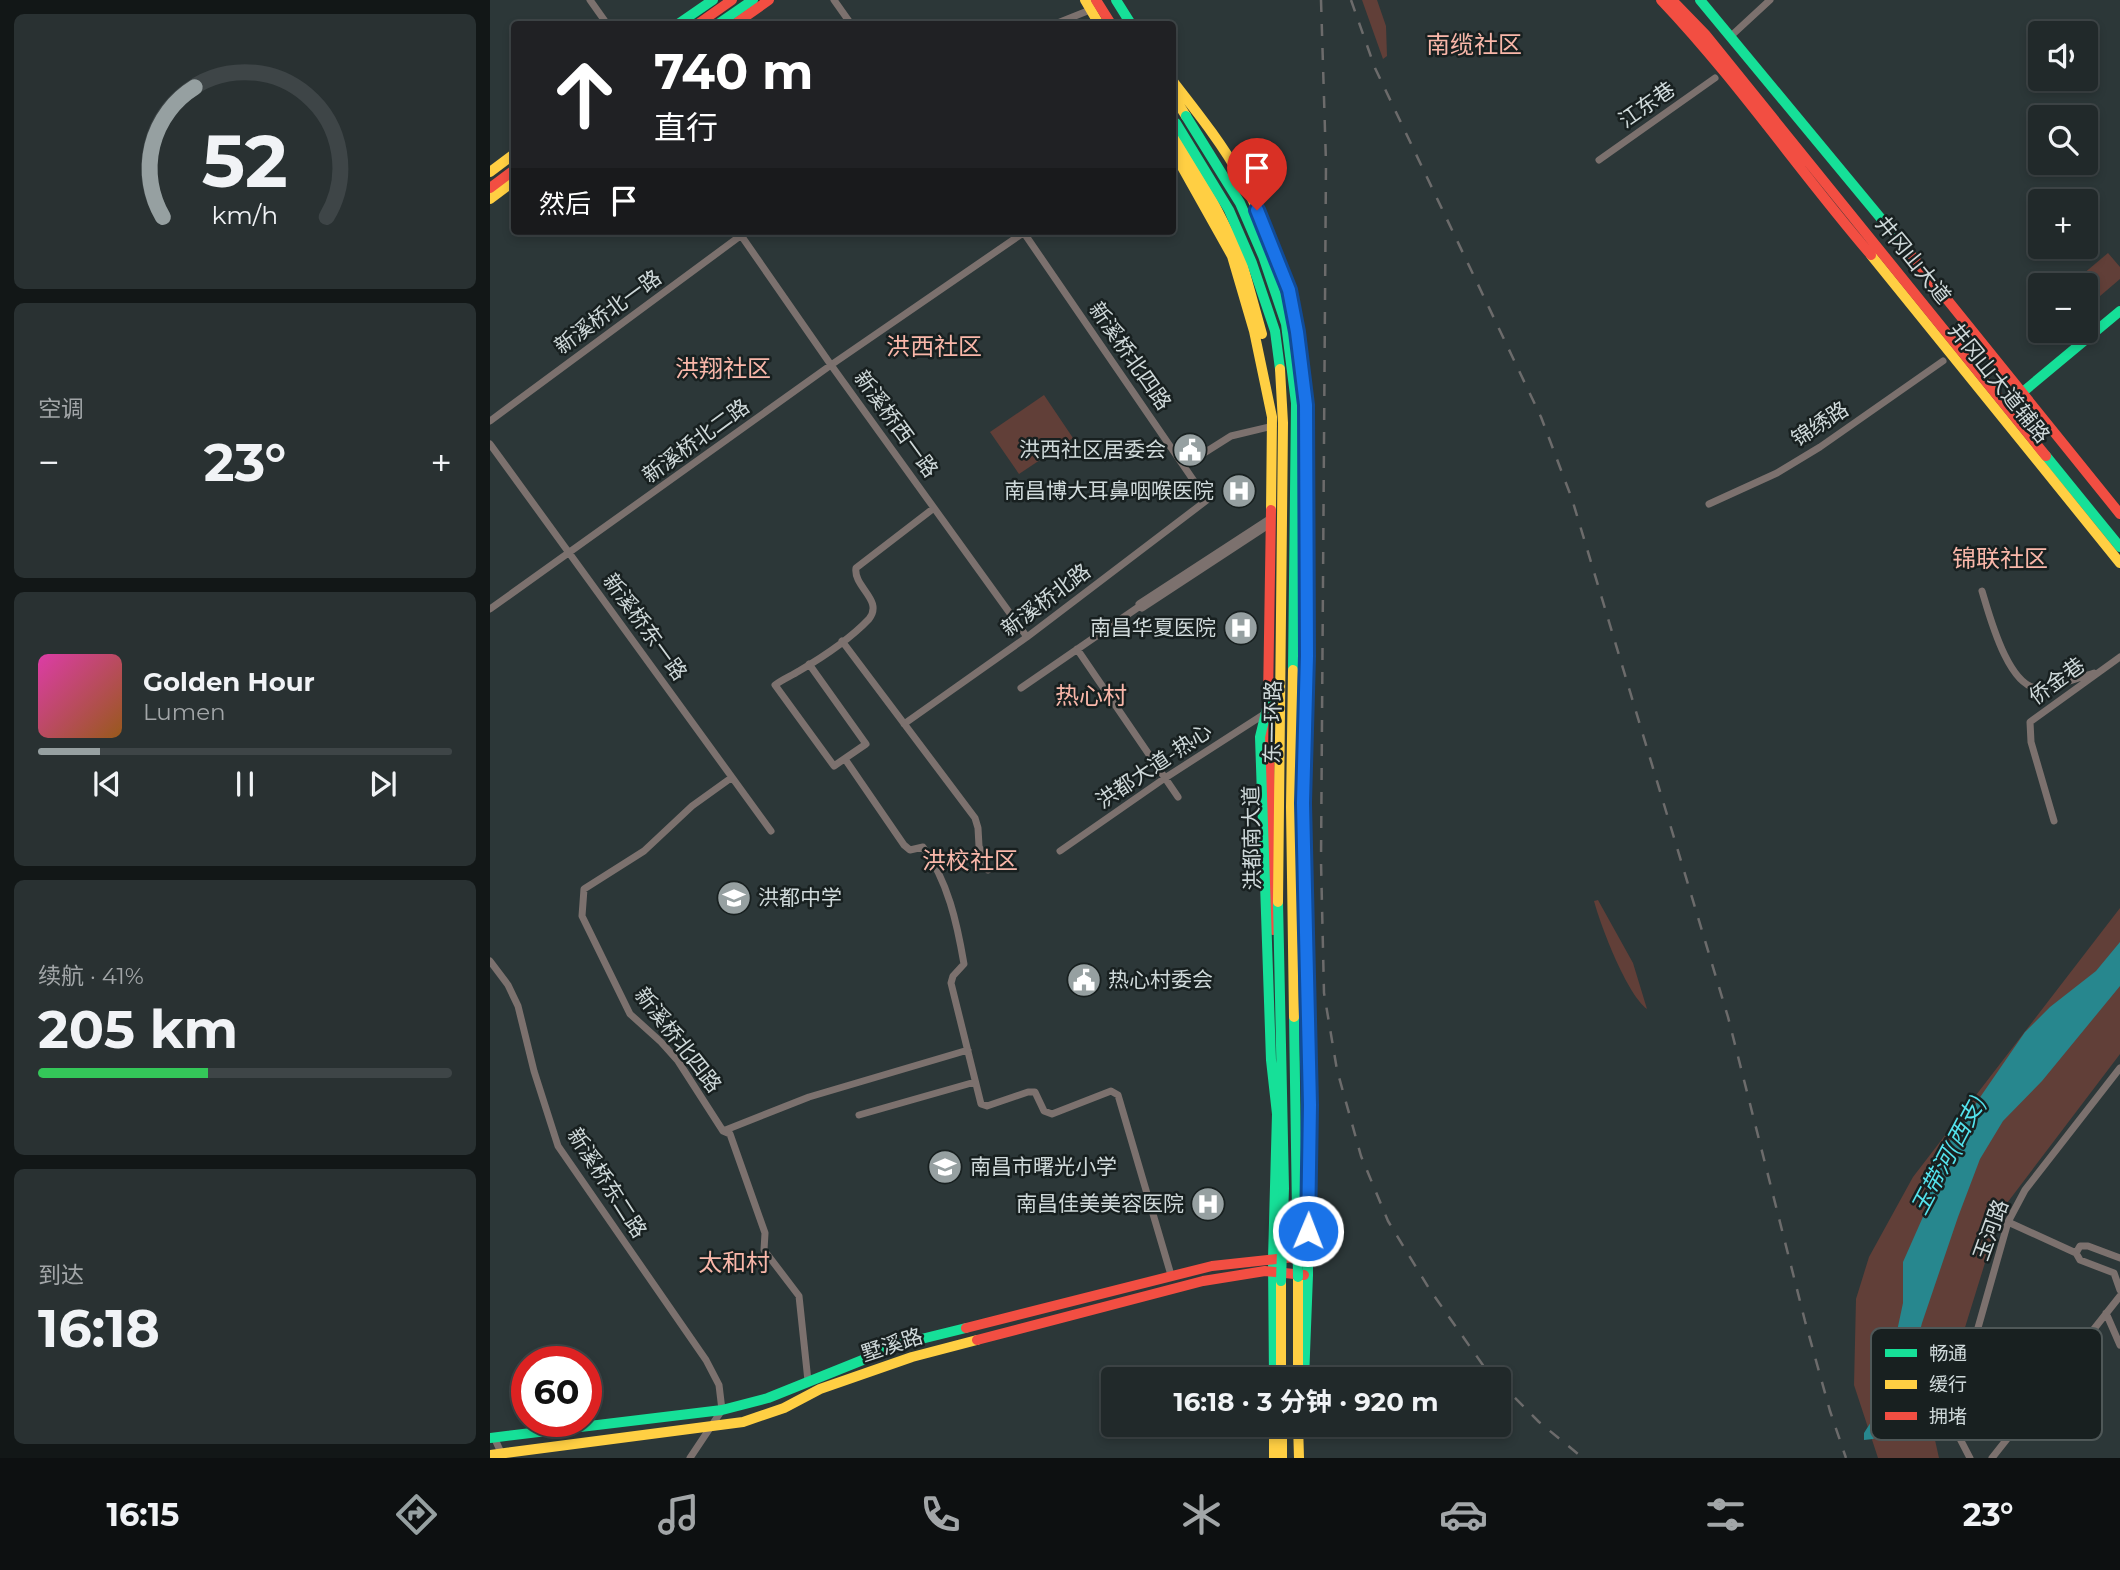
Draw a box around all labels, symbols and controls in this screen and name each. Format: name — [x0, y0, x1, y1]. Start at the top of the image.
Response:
map controls — [2028, 21, 2098, 343]
button: sound — [2028, 21, 2098, 91]
district label: 南缆社区 — [1426, 30, 1522, 59]
text: 740 m — [654, 42, 814, 101]
icon: ahead — [539, 49, 630, 140]
street label: 江东巷 — [1614, 76, 1680, 133]
button: search — [2028, 105, 2098, 175]
text: 直行 — [654, 108, 718, 147]
text: 52 — [202, 118, 288, 206]
pin — [1227, 138, 1287, 210]
icon: arrive — [1238, 149, 1276, 187]
icon: arrive — [605, 182, 643, 220]
text: 然后 — [539, 188, 591, 220]
button: + — [2028, 189, 2098, 259]
text: km/h — [212, 200, 278, 230]
street label: 井冈山大道 — [1871, 211, 1956, 308]
street label: 新溪桥北一路 — [549, 264, 666, 359]
button: − — [2028, 273, 2098, 343]
street label: 新溪桥北四路 — [1084, 297, 1177, 414]
street label: 井冈山大道辅路 — [1943, 318, 2055, 448]
district label: 洪西社区 — [886, 332, 982, 361]
district label: 洪翔社区 — [675, 354, 771, 383]
street label: 新溪桥西一路 — [849, 365, 944, 482]
street label: 新溪桥北二路 — [637, 393, 754, 488]
text: 空调 — [38, 395, 84, 423]
street label: 锦绣路 — [1787, 396, 1853, 451]
text: 23° — [204, 431, 286, 494]
public building icon: 洪西社区居委会 — [1171, 431, 1209, 469]
place label: 洪西社区居委会 — [1019, 437, 1166, 462]
text: − — [38, 439, 60, 486]
text: + — [430, 439, 452, 486]
hospital icon: 南昌博大耳鼻咽喉医院 — [1220, 472, 1258, 510]
place label: 南昌博大耳鼻咽喉医院 — [1004, 478, 1214, 503]
district label: 锦联社区 — [1952, 544, 2048, 573]
street label: 新溪桥北路 — [996, 558, 1095, 641]
street label: 新溪桥东一路 — [598, 568, 693, 685]
hospital icon: 南昌华夏医院 — [1222, 609, 1260, 647]
place label: 南昌华夏医院 — [1090, 615, 1216, 640]
street label: 侨金巷 — [2024, 652, 2090, 709]
text: Golden Hour — [143, 666, 315, 698]
street label: 东一环路 — [1259, 680, 1286, 764]
district label: 热心村 — [1055, 681, 1127, 710]
text: Lumen — [143, 698, 226, 726]
street label: 洪都大道-热心 — [1091, 718, 1216, 813]
icon: previous — [88, 765, 126, 803]
icon: pause — [226, 765, 264, 803]
icon: next — [364, 765, 402, 803]
street label: 洪都南大道 — [1238, 785, 1265, 891]
district label: 洪校社区 — [922, 846, 1018, 875]
school or university icon: 洪都中学 — [715, 879, 753, 917]
place label: 洪都中学 — [758, 885, 842, 910]
public building icon: 热心村委会 — [1065, 961, 1103, 999]
text: 续航 · 41% — [38, 962, 144, 990]
place label: 热心村委会 — [1108, 967, 1213, 992]
street label: 新溪桥北四路 — [630, 982, 727, 1097]
text: 205 km — [38, 998, 238, 1061]
water label: 玉带河(西支) — [1905, 1091, 1991, 1219]
street label: 新溪桥东二路 — [563, 1123, 652, 1242]
school or university icon: 南昌市曙光小学 — [926, 1148, 964, 1186]
place label: 南昌市曙光小学 — [970, 1154, 1117, 1179]
hospital icon: 南昌佳美美容医院 — [1189, 1185, 1227, 1223]
place label: 南昌佳美美容医院 — [1016, 1191, 1184, 1216]
position arrow — [1271, 1194, 1345, 1268]
street label: 玉河路 — [1968, 1196, 2013, 1264]
district label: 太和村 — [698, 1248, 770, 1277]
text: 到达 — [38, 1261, 84, 1289]
text: 16:18 — [38, 1297, 160, 1360]
street label: 墅溪路 — [858, 1323, 926, 1366]
legend — [1871, 1328, 2102, 1440]
text: 畅通 — [1929, 1342, 1967, 1365]
speed limit sign: 60 — [511, 1346, 602, 1437]
text: 缓行 — [1929, 1373, 1967, 1396]
text: 16:18 · 3 分钟 · 920 m — [1174, 1386, 1438, 1418]
text: 拥堵 — [1929, 1405, 1967, 1428]
icon: directions — [392, 1490, 441, 1539]
icon: music — [654, 1490, 703, 1539]
icon: phone — [916, 1490, 965, 1539]
icon: climate — [1177, 1490, 1226, 1539]
icon: car — [1439, 1490, 1488, 1539]
icon: filters — [1701, 1490, 1750, 1539]
text: 16:15 — [106, 1495, 179, 1534]
text: 23° — [1963, 1495, 2014, 1534]

